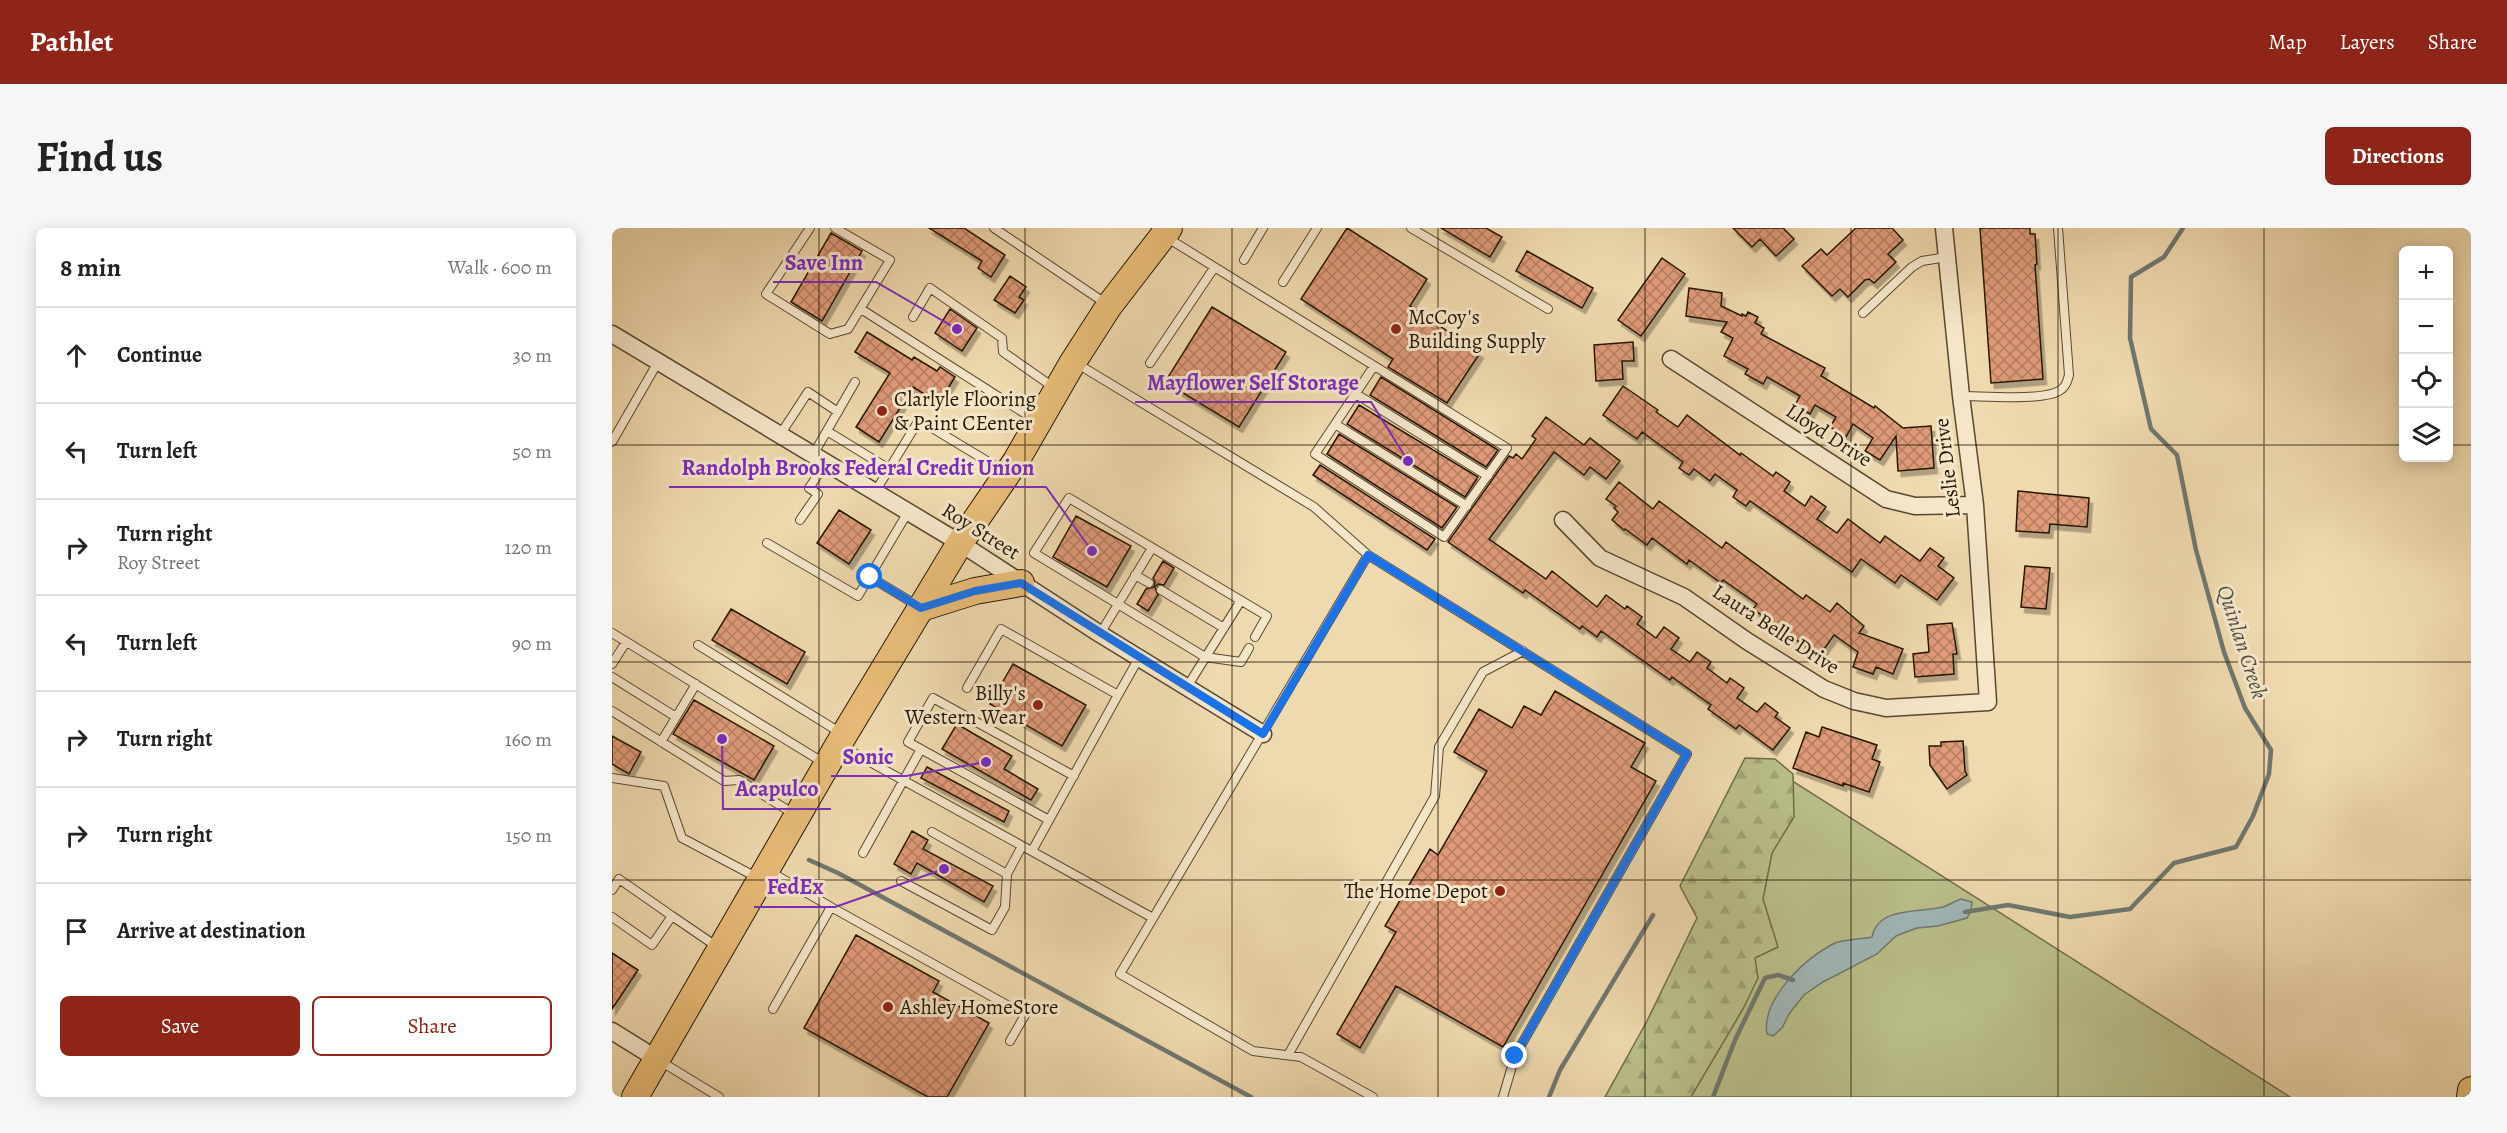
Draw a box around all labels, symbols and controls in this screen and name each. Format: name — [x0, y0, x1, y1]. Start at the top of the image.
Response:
text: Pathlet — [30, 23, 113, 61]
text: Map — [2268, 28, 2307, 56]
text: Layers — [2340, 28, 2395, 56]
text: Share — [2428, 28, 2477, 56]
button: Directions — [2325, 127, 2471, 185]
text: Find us — [36, 128, 163, 185]
callout: Save Inn — [773, 242, 876, 282]
map controls — [2399, 246, 2453, 462]
button: + — [2399, 246, 2453, 300]
text: Save Inn — [785, 248, 863, 278]
text: 8 min — [60, 250, 121, 285]
text: Walk · 600 m — [448, 254, 552, 281]
button: − — [2399, 300, 2453, 354]
place label: McCoy's Building Supply — [1408, 303, 1546, 355]
marker: McCoy's Building Supply — [1389, 322, 1403, 336]
icon: ahead — [60, 339, 93, 372]
text: Continue — [117, 340, 202, 370]
text: 30 m — [512, 342, 552, 369]
button: locate — [2399, 354, 2453, 408]
callout: Mayflower Self Storage — [1135, 362, 1371, 402]
text: Mayflower Self Storage — [1147, 368, 1359, 398]
place label: Clarlyle Flooring & Paint CEenter — [894, 385, 1037, 437]
street label: Lloyd Drive — [1780, 397, 1878, 473]
marker: Clarlyle Flooring & Paint CEenter — [875, 404, 889, 418]
button: layers — [2399, 408, 2453, 462]
street label: Leslie Drive — [1927, 417, 1967, 519]
icon: left — [60, 435, 93, 468]
text: Turn left — [117, 436, 197, 466]
text: 50 m — [512, 438, 552, 465]
callout: Randolph Brooks Federal Credit Union — [669, 447, 1046, 487]
text: Randolph Brooks Federal Credit Union — [682, 453, 1034, 483]
street label: Roy Street — [936, 496, 1026, 566]
text: Turn right — [117, 519, 213, 549]
icon: right — [60, 531, 93, 564]
text: 120 m — [504, 534, 552, 561]
text: Roy Street — [117, 549, 200, 576]
route start — [856, 563, 882, 589]
street label: Laura Belle Drive — [1707, 577, 1845, 681]
water label: Quinlan Creek — [2209, 581, 2275, 703]
icon: left — [60, 627, 93, 660]
text: Turn left — [117, 628, 197, 658]
text: 90 m — [512, 630, 552, 657]
place label: Billy's Western Wear — [904, 679, 1026, 731]
marker: Billy's Western Wear — [1031, 698, 1045, 712]
icon: right — [60, 723, 93, 756]
text: Turn right — [117, 724, 213, 754]
text: 160 m — [505, 726, 552, 753]
callout: Sonic — [831, 736, 906, 776]
text: Sonic — [842, 742, 894, 772]
callout: Acapulco — [723, 769, 831, 809]
text: Acapulco — [734, 774, 819, 804]
icon: right — [60, 819, 93, 852]
text: Turn right — [117, 820, 213, 850]
text: 150 m — [505, 822, 552, 849]
callout: FedEx — [754, 867, 835, 907]
text: FedEx — [767, 872, 823, 902]
place label: The Home Depot — [1344, 877, 1488, 905]
marker: The Home Depot — [1493, 884, 1507, 898]
icon: arrive — [60, 915, 93, 948]
text: Arrive at destination — [117, 916, 306, 946]
place label: Ashley HomeStore — [899, 993, 1059, 1021]
button: Save — [60, 996, 300, 1056]
button: Share — [312, 996, 552, 1056]
marker: Ashley HomeStore — [881, 1000, 895, 1014]
route end — [1501, 1042, 1527, 1068]

